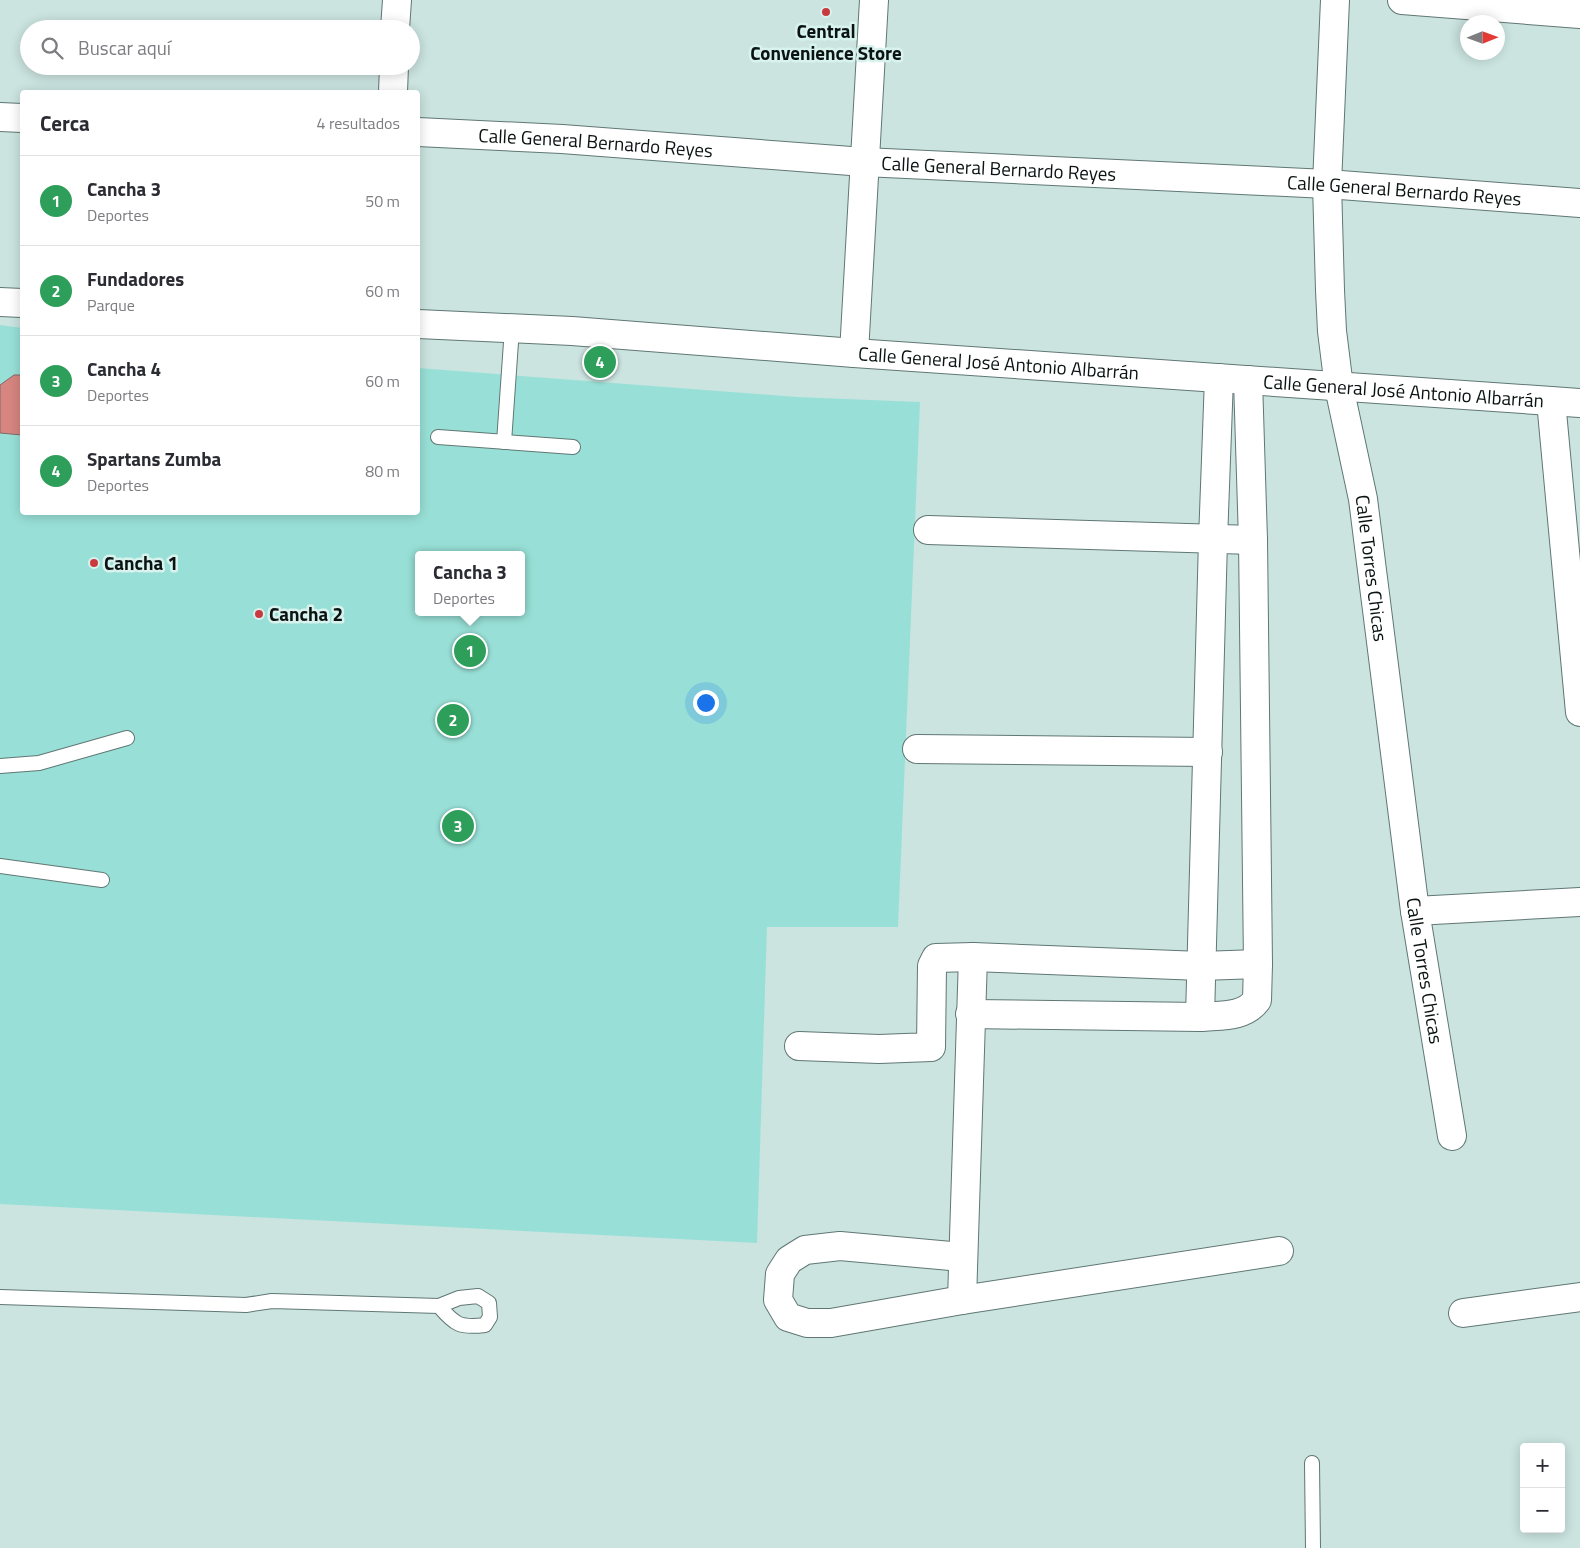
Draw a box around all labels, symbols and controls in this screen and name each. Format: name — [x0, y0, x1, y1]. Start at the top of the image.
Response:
marker: Central Convenience Store — [820, 6, 832, 18]
north arrow — [1460, 15, 1505, 60]
place label: Central Convenience Store — [750, 16, 902, 67]
search box — [20, 20, 420, 75]
text: Buscar aquí — [78, 33, 171, 62]
icon: search — [38, 34, 66, 62]
text: Cerca — [40, 107, 90, 139]
text: 4 resultados — [316, 111, 400, 135]
street label: Calle General Bernardo Reyes — [478, 120, 714, 164]
street label: Calle General Bernardo Reyes — [881, 148, 1117, 188]
street label: Calle General Bernardo Reyes — [1286, 167, 1523, 213]
text: Cancha 3 — [87, 174, 161, 203]
text: 1 — [52, 189, 60, 213]
text: 50 m — [365, 189, 400, 213]
text: Deportes — [87, 203, 149, 227]
text: Fundadores — [87, 264, 184, 293]
text: 2 — [52, 279, 60, 303]
text: 60 m — [365, 279, 400, 303]
text: Parque — [87, 293, 135, 317]
street label: Calle General José Antonio Albarrán — [857, 338, 1140, 387]
pin: 4 — [584, 343, 616, 381]
text: Cancha 4 — [87, 354, 161, 383]
street label: Calle General José Antonio Albarrán — [1262, 366, 1545, 414]
text: 3 — [52, 369, 60, 393]
text: 60 m — [365, 369, 400, 393]
text: Deportes — [87, 383, 149, 407]
text: Spartans Zumba — [87, 444, 221, 473]
text: 4 — [52, 459, 60, 483]
text: 80 m — [365, 459, 400, 483]
text: Deportes — [87, 473, 149, 497]
street label: Calle Torres Chicas — [1349, 493, 1396, 643]
place label: Cancha 1 — [104, 548, 178, 577]
popup — [415, 551, 525, 616]
marker: Cancha 1 — [88, 557, 100, 569]
text: Cancha 3 — [433, 557, 507, 586]
text: Deportes — [433, 586, 495, 610]
place label: Cancha 2 — [269, 599, 343, 628]
marker: Cancha 2 — [253, 608, 265, 620]
pin: 1 — [454, 632, 486, 670]
your location — [693, 690, 719, 716]
pin: 2 — [437, 701, 469, 739]
pin: 3 — [442, 807, 474, 845]
street label: Calle Torres Chicas — [1399, 896, 1452, 1046]
map controls — [1520, 1443, 1565, 1533]
button: + — [1520, 1443, 1565, 1488]
button: − — [1520, 1488, 1565, 1533]

